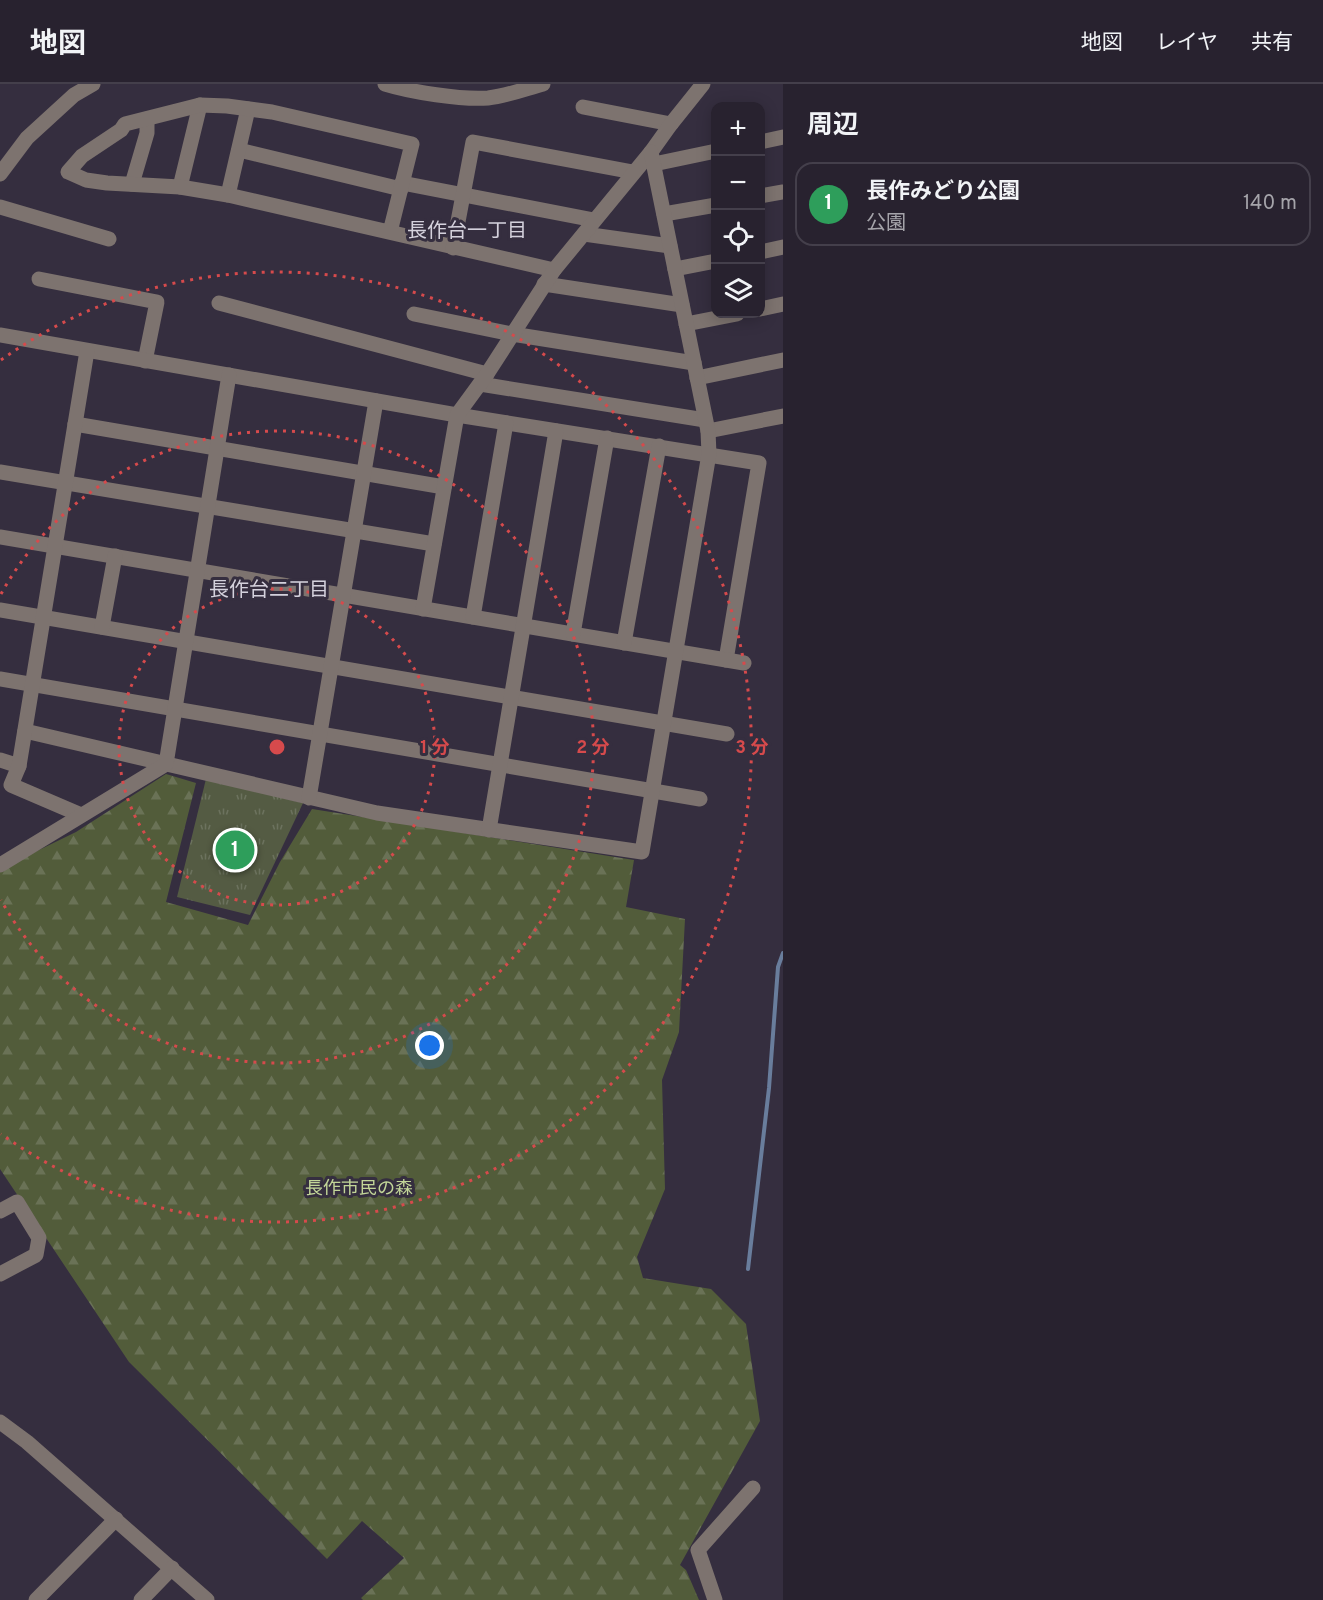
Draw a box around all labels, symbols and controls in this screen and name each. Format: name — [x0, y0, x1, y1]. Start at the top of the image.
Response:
text: 地図 — [30, 27, 86, 63]
text: 地図 — [1081, 30, 1123, 57]
text: レイヤ — [1156, 30, 1218, 57]
text: 共有 — [1251, 30, 1293, 57]
map controls — [711, 102, 765, 318]
button: + — [711, 102, 765, 156]
text: 周辺 — [807, 110, 859, 143]
button: − — [711, 156, 765, 210]
text: 長作みどり公園 — [866, 179, 1020, 206]
text: 1 — [825, 191, 833, 217]
text: 140 m — [1243, 191, 1297, 217]
button: locate — [711, 210, 765, 264]
text: 公園 — [866, 211, 906, 237]
district label: 長作台一丁目 — [407, 219, 527, 245]
button: layers — [711, 264, 765, 318]
district label: 長作台二丁目 — [209, 578, 329, 604]
centre of rings — [267, 737, 287, 757]
text: 1 分 — [420, 737, 450, 760]
text: 2 分 — [576, 737, 610, 760]
text: 3 分 — [735, 737, 769, 760]
pin: 1 — [216, 828, 254, 873]
your location — [415, 1031, 444, 1060]
park label: 長作市民の森 — [305, 1178, 413, 1201]

